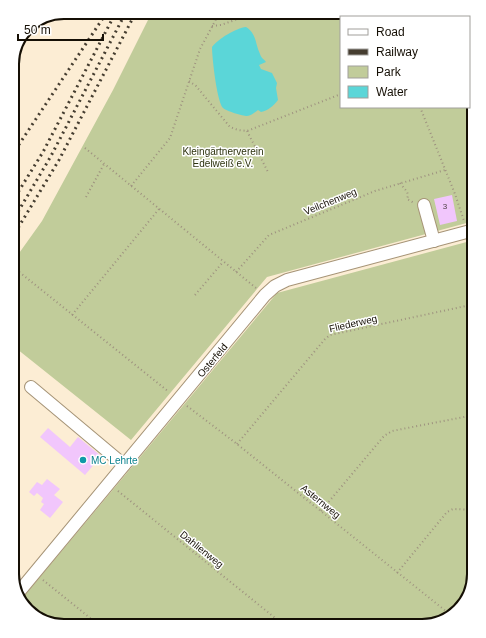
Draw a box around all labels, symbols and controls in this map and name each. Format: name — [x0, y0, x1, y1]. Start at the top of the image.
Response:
scale bar — [18, 16, 103, 42]
legend — [340, 16, 470, 108]
text: 50 m — [24, 23, 51, 37]
text: Road — [376, 25, 405, 39]
text: Railway — [376, 45, 418, 59]
text: Park — [376, 65, 402, 79]
text: Water — [376, 85, 408, 99]
park label: Kleingärtnerverein Edelweiß e.V. — [182, 146, 264, 169]
street label: Veilchenweg — [302, 186, 358, 217]
house number: 3 — [443, 202, 448, 211]
street label: Fliederweg — [328, 313, 378, 334]
street label: Osterfeld — [195, 341, 230, 379]
marker: MC Lehrte — [78, 455, 88, 465]
place label: MC Lehrte — [91, 455, 138, 466]
street label: Asternweg — [299, 482, 343, 521]
street label: Dahlienweg — [178, 529, 225, 570]

